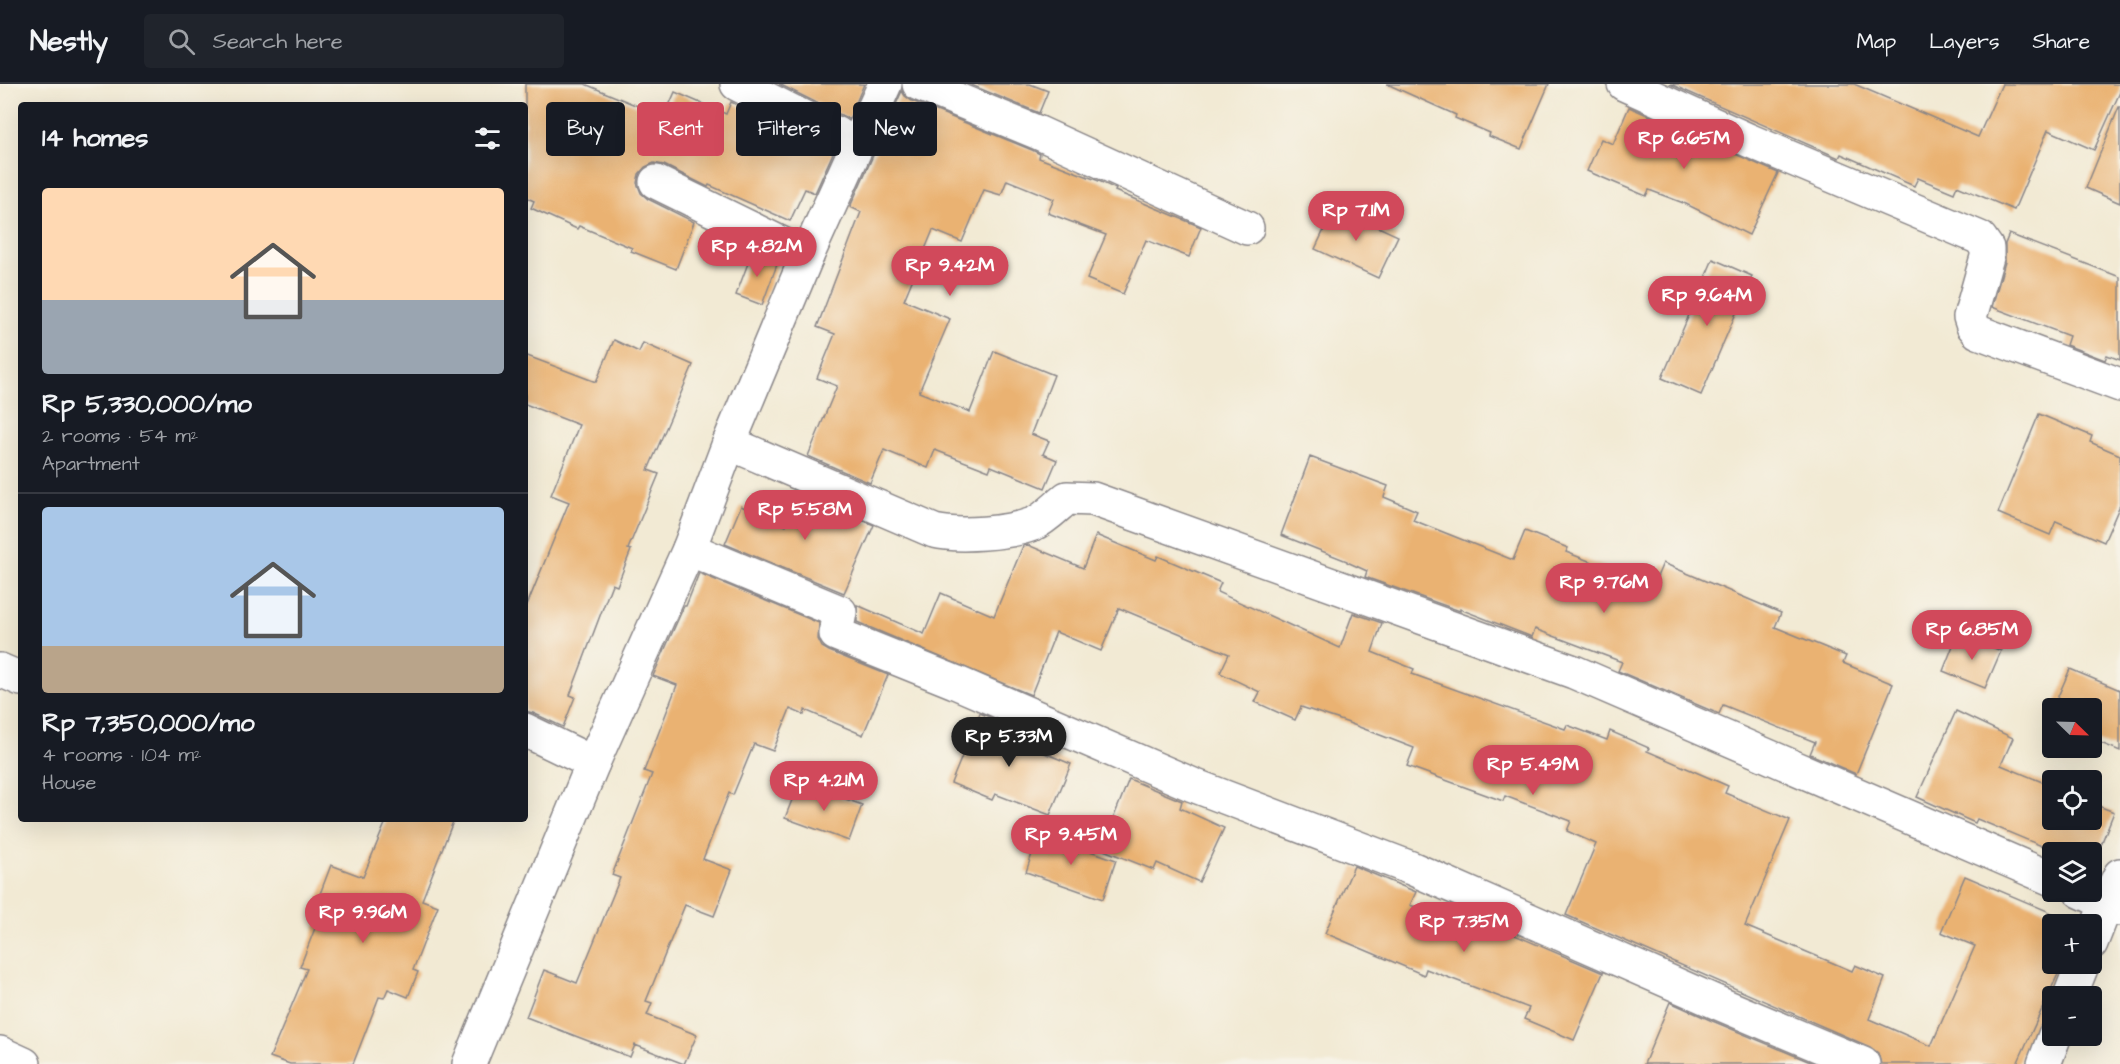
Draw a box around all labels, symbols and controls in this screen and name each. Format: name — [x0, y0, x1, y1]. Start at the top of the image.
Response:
search box — [144, 14, 564, 68]
text: Nestly — [30, 22, 108, 61]
icon: search — [165, 25, 198, 58]
text: Search here — [213, 26, 343, 57]
text: Map — [1856, 27, 1896, 56]
text: Layers — [1929, 27, 1999, 56]
text: Share — [2032, 27, 2090, 56]
chip: Buy — [546, 102, 625, 156]
chip: Rent — [637, 102, 724, 156]
chip: Filters — [736, 102, 841, 156]
chip: New — [853, 102, 937, 156]
pin: Rp 6.65M — [1622, 119, 1746, 170]
text: 14 homes — [42, 120, 148, 156]
icon: filters — [471, 122, 504, 155]
text: Rp 6.65M — [1638, 124, 1730, 152]
pin: Rp 7.1M — [1301, 191, 1411, 242]
text: Rp 7.1M — [1322, 196, 1390, 224]
icon: home — [219, 227, 327, 335]
pin: Rp 4.82M — [695, 227, 819, 278]
text: Rp 4.82M — [712, 232, 802, 260]
pin: Rp 9.42M — [888, 246, 1012, 297]
text: Rp 9.42M — [905, 251, 995, 279]
pin: Rp 9.64M — [1645, 276, 1769, 327]
text: Rp 9.64M — [1662, 281, 1752, 309]
text: Rp 5,330,000/mo — [42, 386, 252, 422]
text: 2 rooms · 54 m² — [42, 422, 198, 450]
text: Apartment — [42, 450, 140, 478]
pin: Rp 5.58M — [743, 490, 867, 541]
text: Rp 5.58M — [758, 495, 852, 523]
icon: home — [219, 546, 327, 654]
pin: Rp 9.76M — [1542, 563, 1666, 614]
text: Rp 9.76M — [1560, 568, 1648, 596]
pin: Rp 6.85M — [1910, 610, 2034, 661]
text: Rp 6.85M — [1926, 615, 2018, 643]
north arrow — [2042, 698, 2102, 758]
map controls — [2042, 698, 2102, 1046]
text: Rp 7,350,000/mo — [42, 705, 255, 741]
pin: Rp 5.33M — [947, 717, 1071, 768]
text: Rp 5.33M — [965, 722, 1053, 750]
text: 4 rooms · 104 m² — [42, 741, 201, 769]
pin: Rp 5.49M — [1471, 745, 1595, 796]
text: Rp 5.49M — [1487, 750, 1579, 778]
pin: Rp 4.21M — [762, 761, 886, 812]
text: Rp 4.21M — [784, 766, 864, 794]
text: House — [42, 769, 96, 797]
button: locate — [2042, 770, 2102, 830]
pin: Rp 9.45M — [1009, 815, 1133, 866]
text: Rp 9.45M — [1025, 820, 1117, 848]
button: layers — [2042, 842, 2102, 902]
pin: Rp 9.96M — [301, 893, 425, 944]
text: Rp 9.96M — [319, 898, 407, 926]
pin: Rp 7.35M — [1402, 902, 1526, 953]
text: Rp 7.35M — [1419, 907, 1509, 935]
button: + — [2042, 914, 2102, 974]
button: − — [2042, 986, 2102, 1046]

